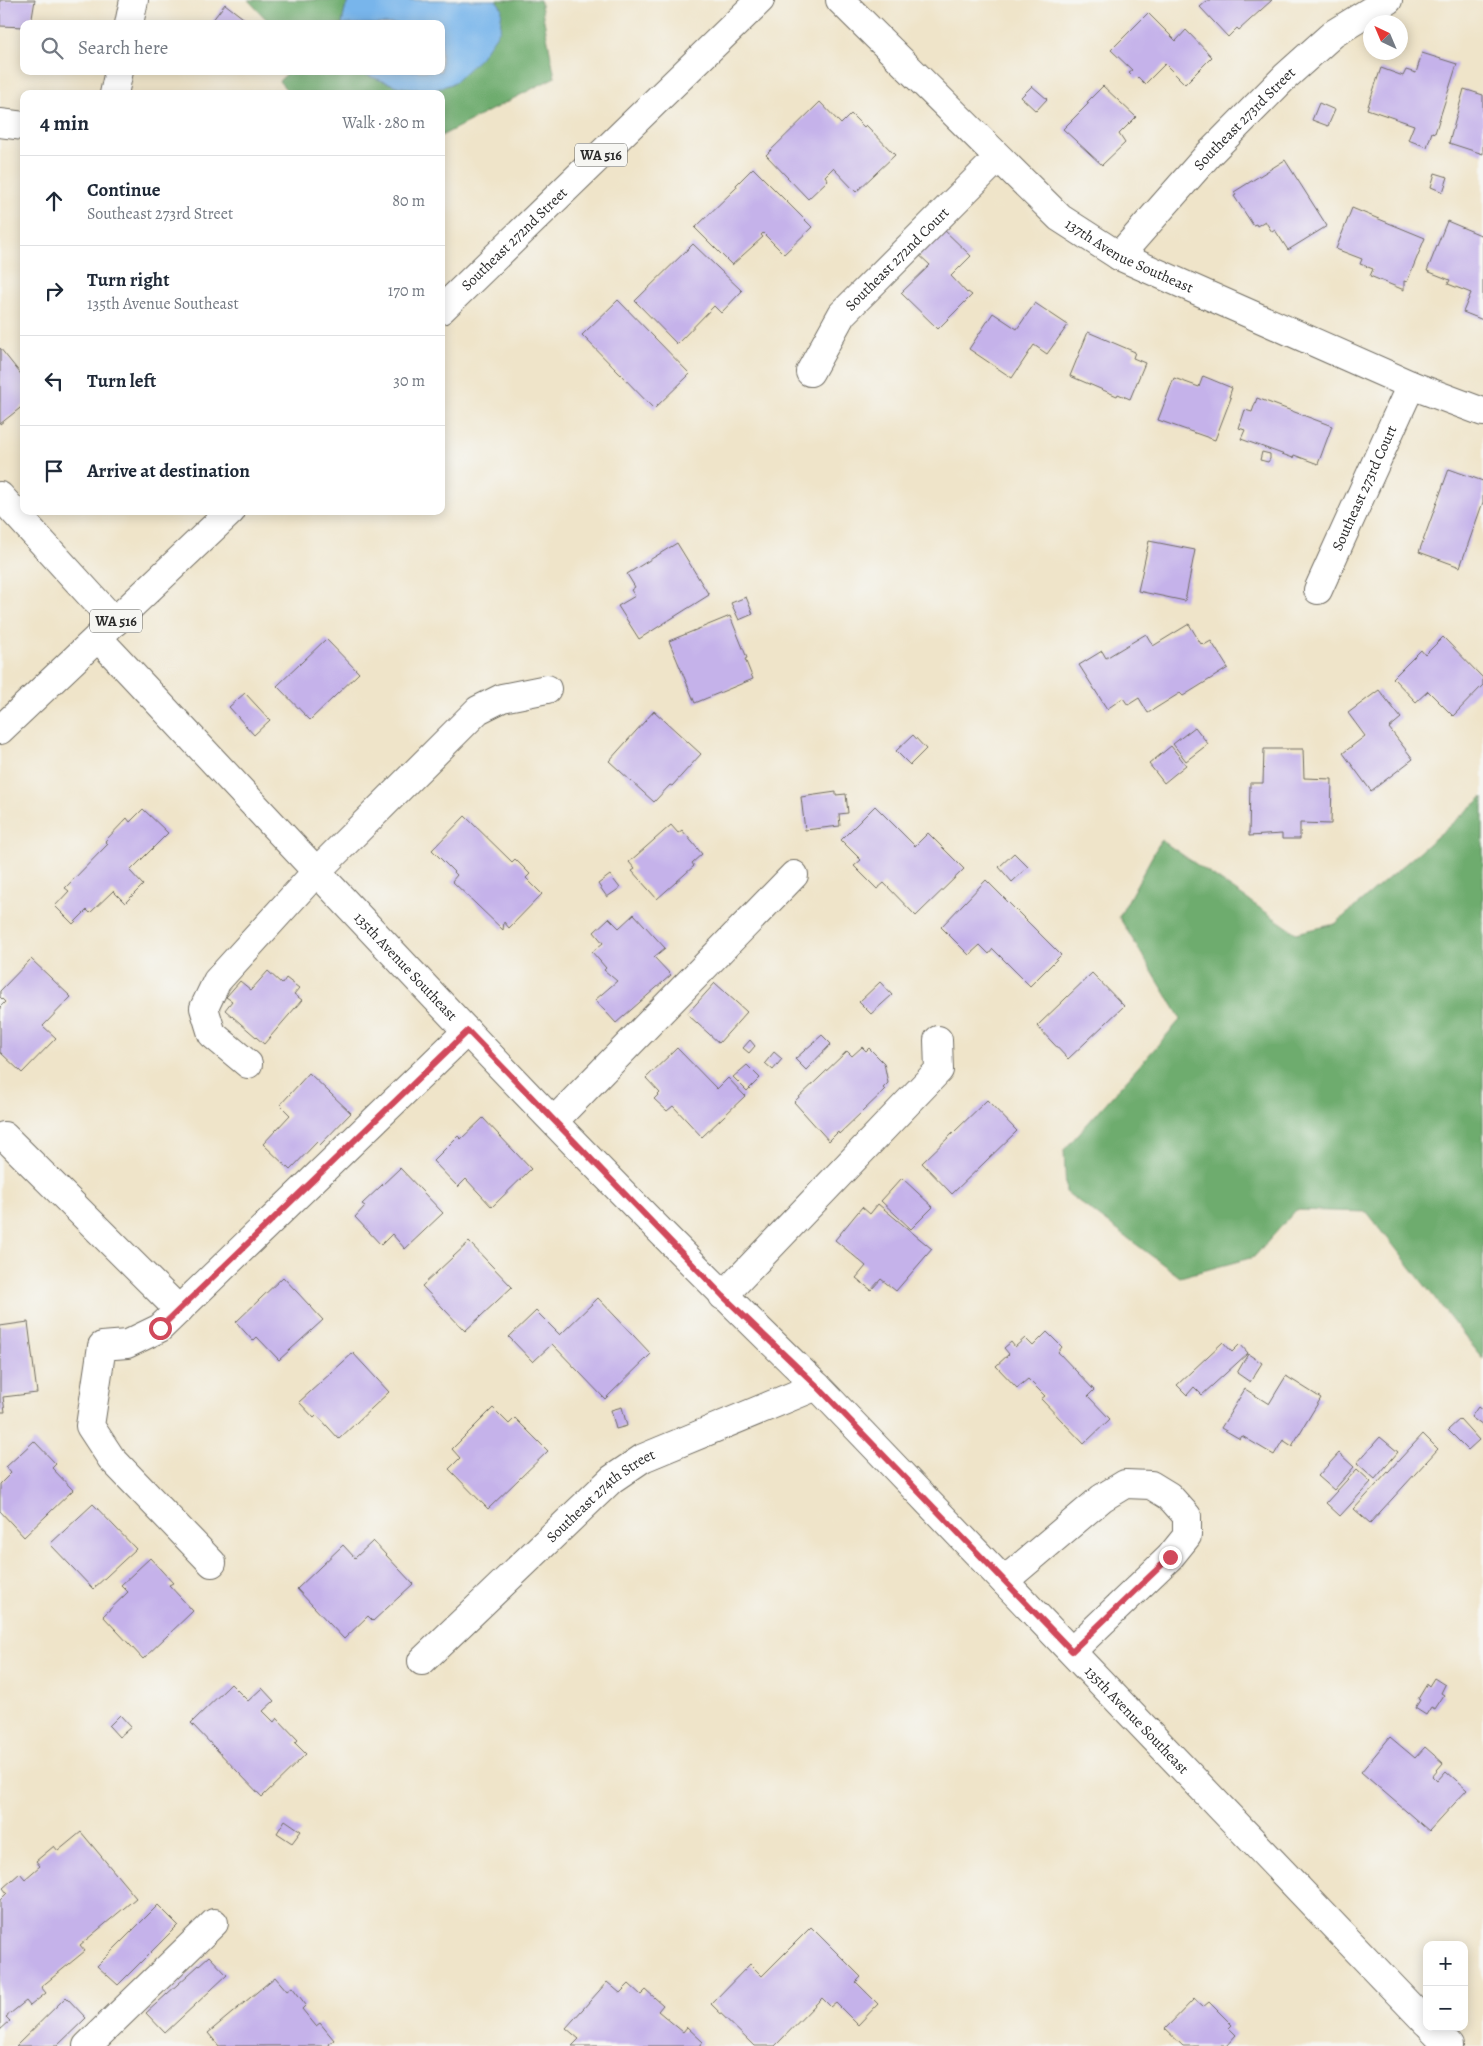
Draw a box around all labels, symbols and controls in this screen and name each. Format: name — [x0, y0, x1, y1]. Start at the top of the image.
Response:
north arrow — [1363, 15, 1408, 60]
search box — [20, 20, 445, 75]
icon: search — [38, 34, 66, 62]
text: Search here — [78, 35, 168, 61]
street label: Southeast 273rd Street — [1189, 63, 1299, 175]
text: 4 min — [40, 109, 89, 137]
text: Walk · 280 m — [342, 112, 425, 134]
road number: WA 516 — [575, 144, 627, 166]
text: Continue — [87, 177, 161, 203]
street label: Southeast 272nd Street — [457, 183, 572, 295]
icon: ahead — [40, 187, 68, 215]
text: 80 m — [392, 190, 425, 212]
text: Southeast 273rd Street — [87, 203, 233, 225]
street label: Southeast 272nd Court — [841, 203, 953, 315]
street label: 137th Avenue Southeast — [1061, 214, 1197, 298]
text: Turn right — [87, 267, 169, 293]
icon: right — [40, 277, 68, 305]
text: 170 m — [388, 280, 425, 302]
text: 135th Avenue Southeast — [87, 293, 239, 315]
icon: left — [40, 367, 68, 395]
text: Turn left — [87, 368, 156, 394]
text: 30 m — [393, 370, 425, 392]
street label: Southeast 273rd Court — [1327, 422, 1401, 554]
icon: arrive — [40, 457, 68, 485]
text: Arrive at destination — [87, 458, 250, 484]
road number: WA 516 — [90, 610, 142, 632]
street label: 135th Avenue Southeast — [350, 908, 462, 1025]
route start — [149, 1317, 172, 1340]
street label: Southeast 274th Street — [542, 1444, 658, 1547]
route end — [1159, 1546, 1182, 1569]
street label: 135th Avenue Southeast — [1080, 1662, 1193, 1778]
map controls — [1423, 1941, 1468, 2031]
button: + — [1423, 1941, 1468, 1986]
button: − — [1423, 1986, 1468, 2031]

